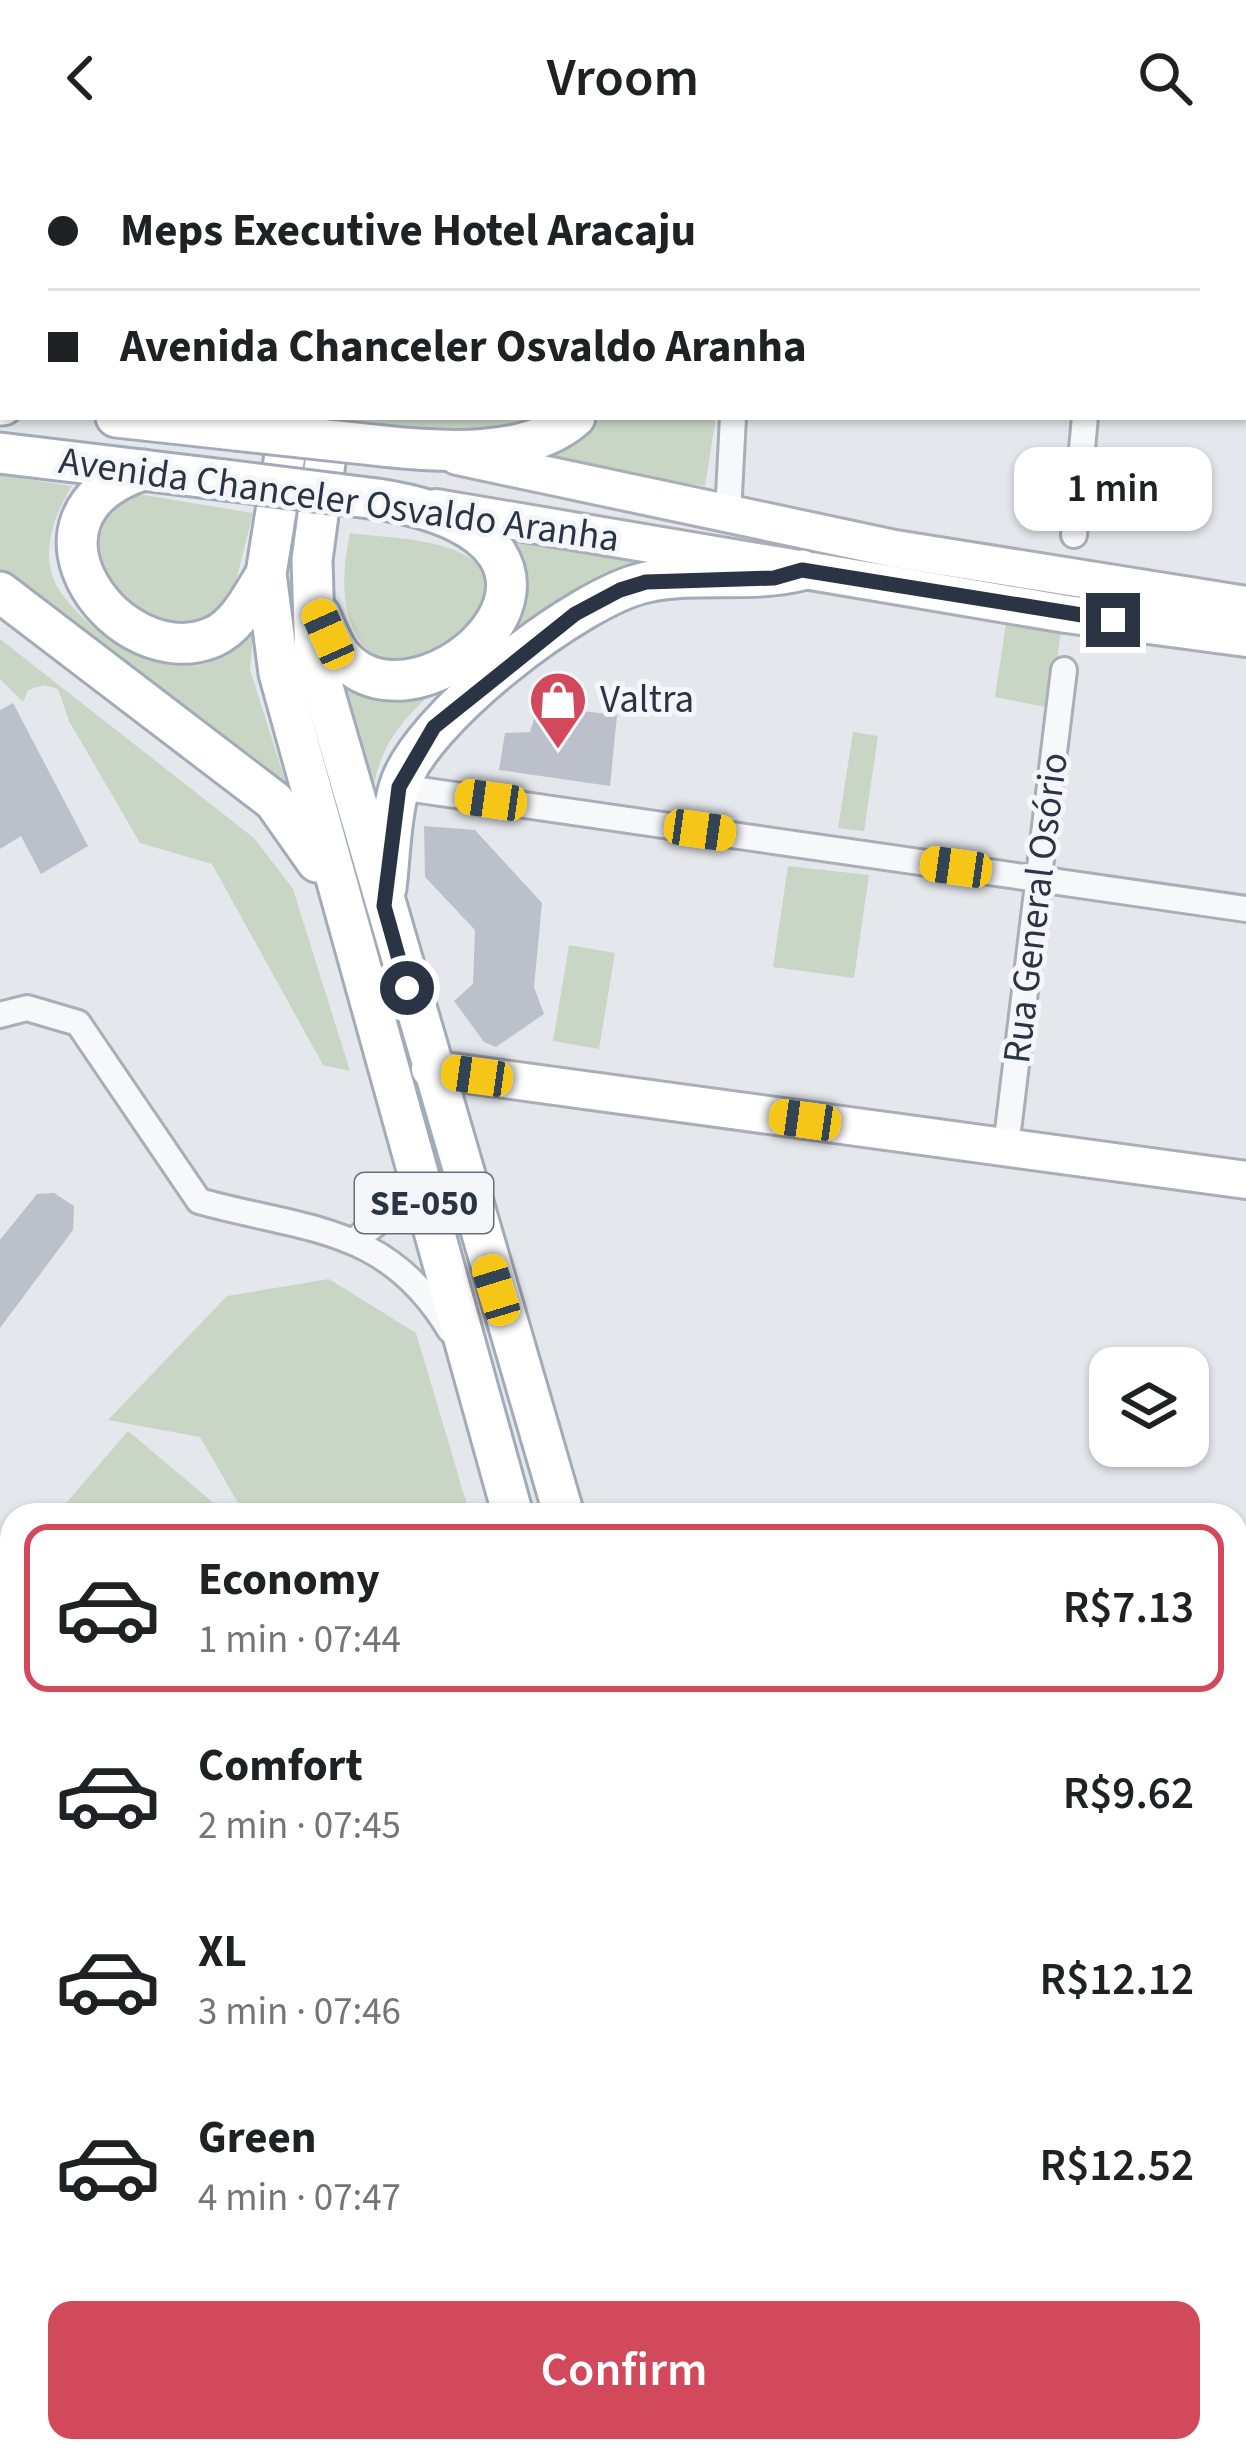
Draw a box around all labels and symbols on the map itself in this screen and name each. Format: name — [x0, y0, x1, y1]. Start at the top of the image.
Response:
street label: Avenida Chanceler Osvaldo Aranha — [55, 433, 623, 567]
callout: 1 min — [1014, 446, 1212, 530]
route end — [1086, 593, 1140, 647]
car — [297, 594, 359, 674]
shop icon: Valtra — [527, 669, 589, 751]
place label: Valtra — [600, 672, 694, 728]
street label: Rua General Osório — [989, 749, 1083, 1067]
car — [453, 777, 529, 823]
car — [662, 807, 738, 853]
car — [918, 844, 994, 890]
route start — [380, 961, 434, 1015]
car — [439, 1053, 515, 1099]
car — [767, 1097, 843, 1143]
road number: SE-050 — [355, 1173, 493, 1233]
car — [468, 1250, 524, 1330]

